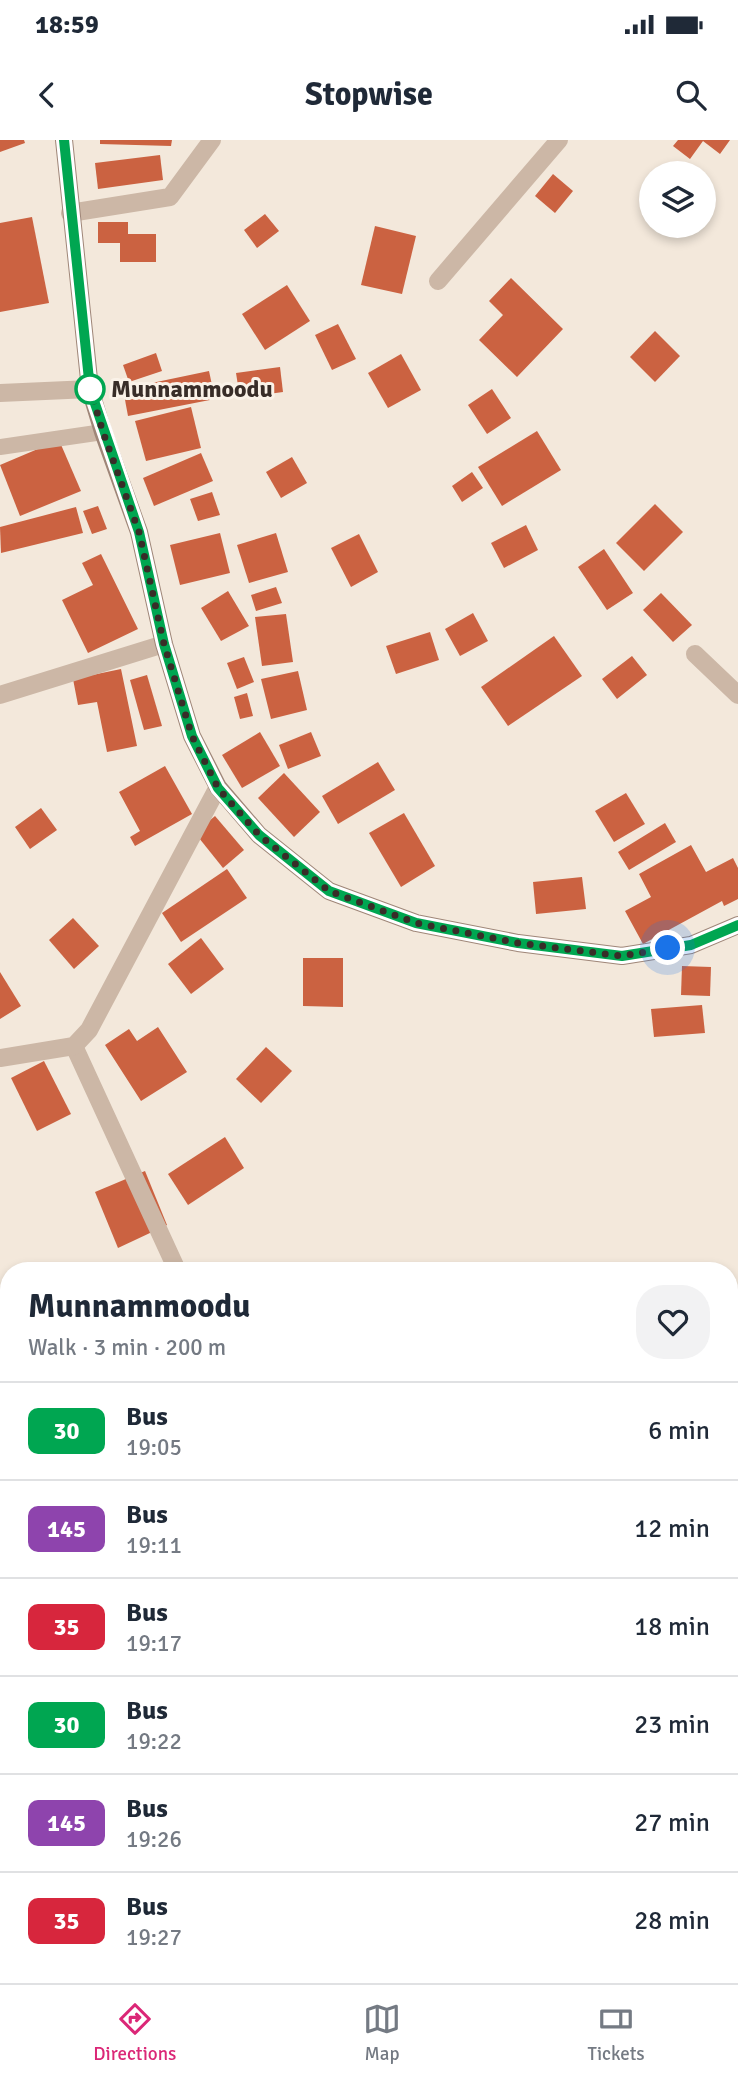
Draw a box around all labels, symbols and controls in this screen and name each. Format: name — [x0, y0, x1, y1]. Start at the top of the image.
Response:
text: 18:59 — [35, 9, 99, 41]
text: Stopwise — [305, 75, 433, 114]
icon: back — [28, 76, 66, 114]
icon: search — [672, 76, 710, 114]
map controls — [639, 161, 716, 238]
button: layers — [639, 161, 716, 238]
marker: Munnammoodu — [75, 374, 105, 404]
place label: Munnammoodu — [111, 374, 273, 404]
your location — [650, 930, 685, 965]
button: heart — [636, 1285, 710, 1359]
text: Munnammoodu — [28, 1286, 250, 1327]
text: Walk · 3 min · 200 m — [28, 1333, 226, 1362]
text: Bus — [126, 1401, 168, 1433]
text: 6 min — [648, 1415, 710, 1447]
text: 30 — [54, 1416, 79, 1446]
text: 19:05 — [126, 1433, 182, 1462]
text: Bus — [126, 1499, 168, 1531]
text: 12 min — [634, 1513, 710, 1545]
text: 145 — [47, 1514, 86, 1544]
text: 19:11 — [126, 1531, 182, 1560]
text: Bus — [126, 1597, 168, 1629]
text: 18 min — [634, 1611, 710, 1643]
text: 35 — [54, 1612, 79, 1642]
text: 19:17 — [126, 1629, 182, 1658]
text: Bus — [126, 1695, 168, 1727]
text: 23 min — [634, 1709, 710, 1741]
text: 30 — [54, 1710, 79, 1740]
text: 19:22 — [126, 1727, 182, 1756]
text: Bus — [126, 1793, 168, 1825]
text: 27 min — [634, 1807, 710, 1839]
text: 145 — [47, 1808, 86, 1838]
text: 19:26 — [126, 1825, 182, 1854]
text: Bus — [126, 1891, 168, 1923]
text: 28 min — [634, 1905, 710, 1937]
text: 35 — [54, 1906, 79, 1936]
text: 19:27 — [126, 1923, 182, 1952]
tab: Directions — [93, 2000, 176, 2066]
tab: Map — [363, 2000, 401, 2066]
tab: Tickets — [588, 2000, 645, 2066]

